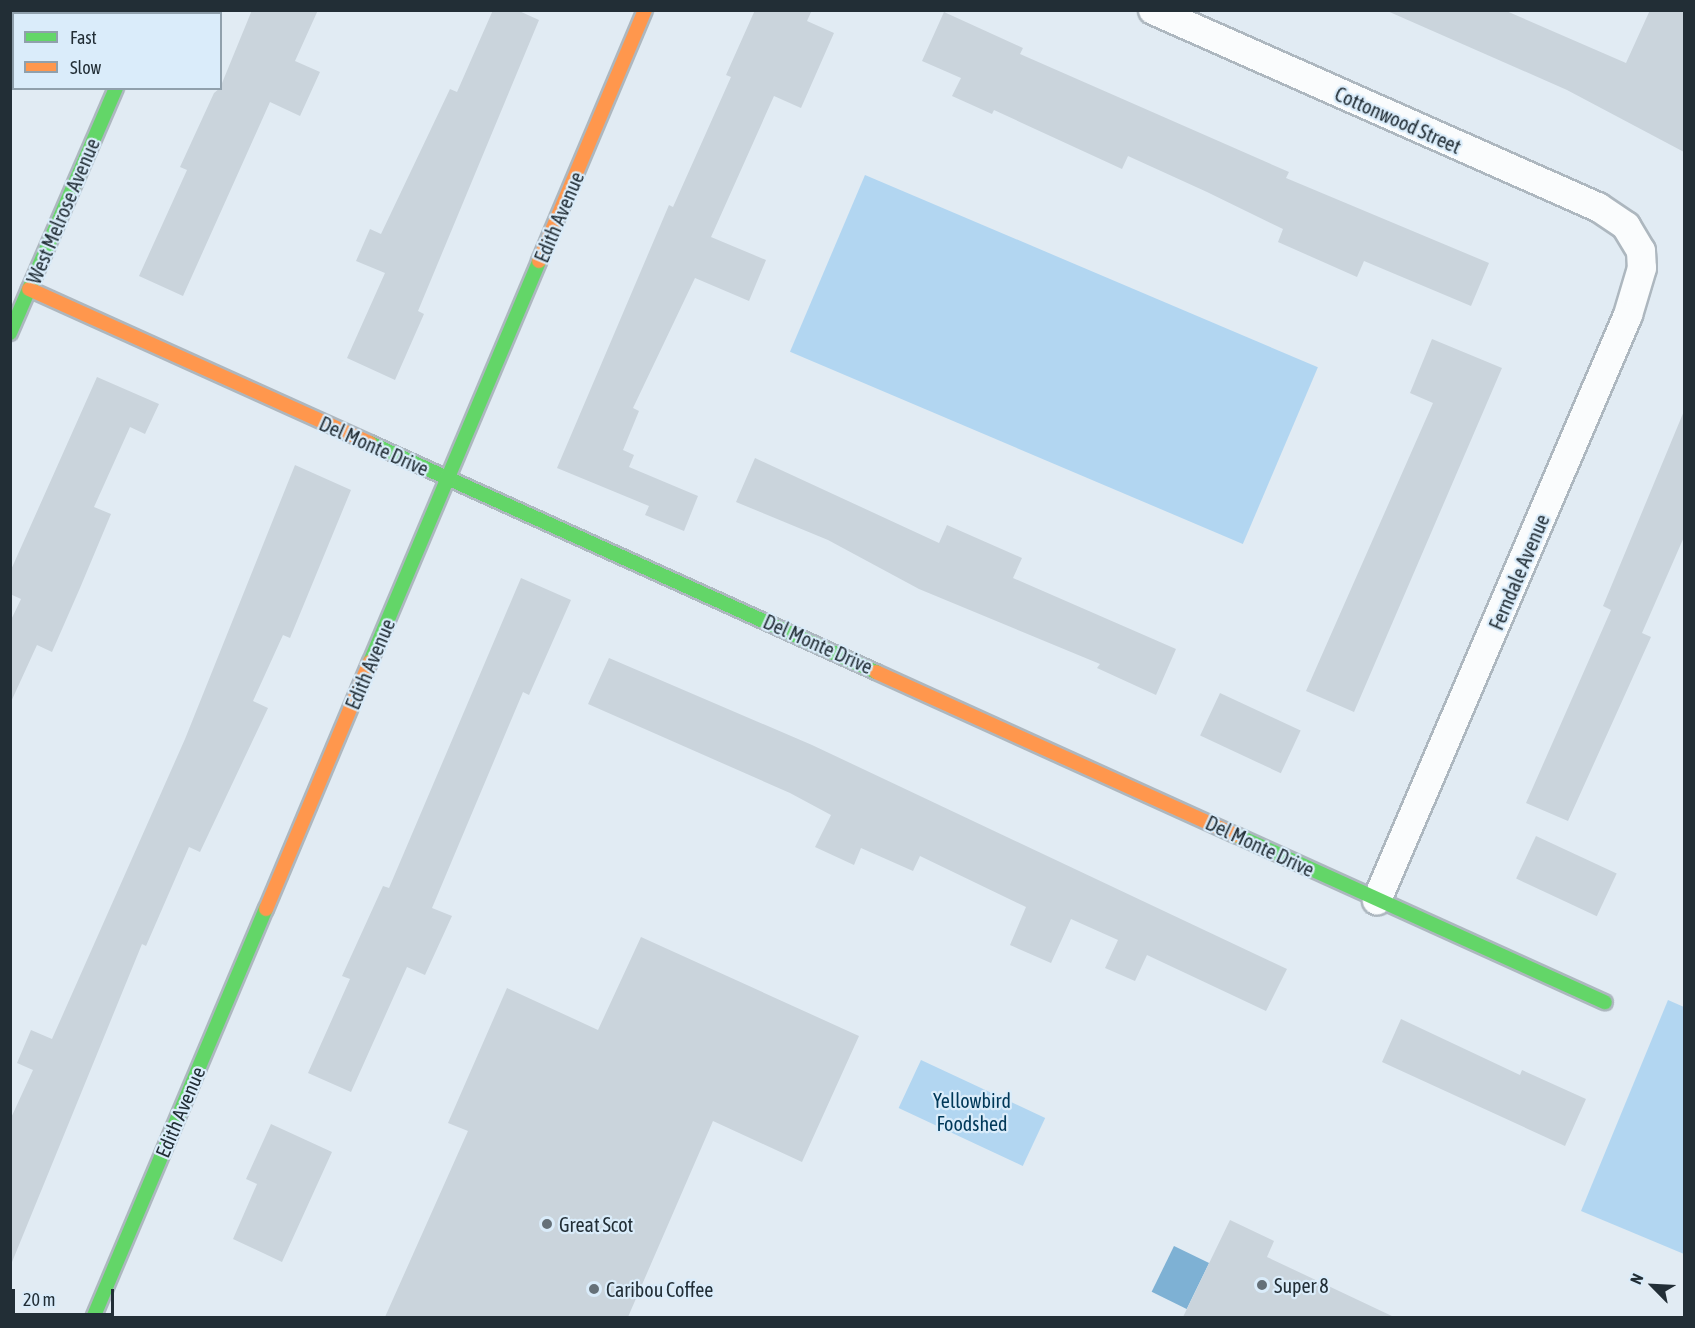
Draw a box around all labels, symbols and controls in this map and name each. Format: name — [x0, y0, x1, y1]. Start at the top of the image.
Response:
legend — [12, 12, 222, 90]
text: Fast — [70, 27, 97, 48]
text: Slow — [70, 57, 101, 78]
street label: Cottonwood Street — [1331, 81, 1465, 159]
street label: West Melrose Avenue — [22, 135, 104, 287]
street label: Edith Avenue — [529, 168, 589, 266]
street label: Del Monte Drive — [316, 411, 432, 481]
street label: Ferndale Avenue — [1484, 511, 1554, 633]
street label: Del Monte Drive — [760, 609, 876, 679]
street label: Edith Avenue — [340, 615, 400, 713]
street label: Del Monte Drive — [1202, 810, 1318, 882]
street label: Edith Avenue — [150, 1063, 210, 1161]
park label: Yellowbird Foodshed — [933, 1089, 1011, 1136]
place label: Great Scot — [559, 1212, 633, 1236]
marker: Great Scot — [540, 1217, 554, 1231]
north arrow — [1623, 1256, 1683, 1316]
text: N — [1626, 1271, 1647, 1287]
place label: Super 8 — [1274, 1273, 1329, 1297]
scale bar — [15, 1277, 117, 1315]
place label: Caribou Coffee — [606, 1277, 713, 1301]
marker: Super 8 — [1255, 1278, 1269, 1292]
marker: Caribou Coffee — [587, 1282, 601, 1296]
text: 20 m — [23, 1289, 55, 1310]

